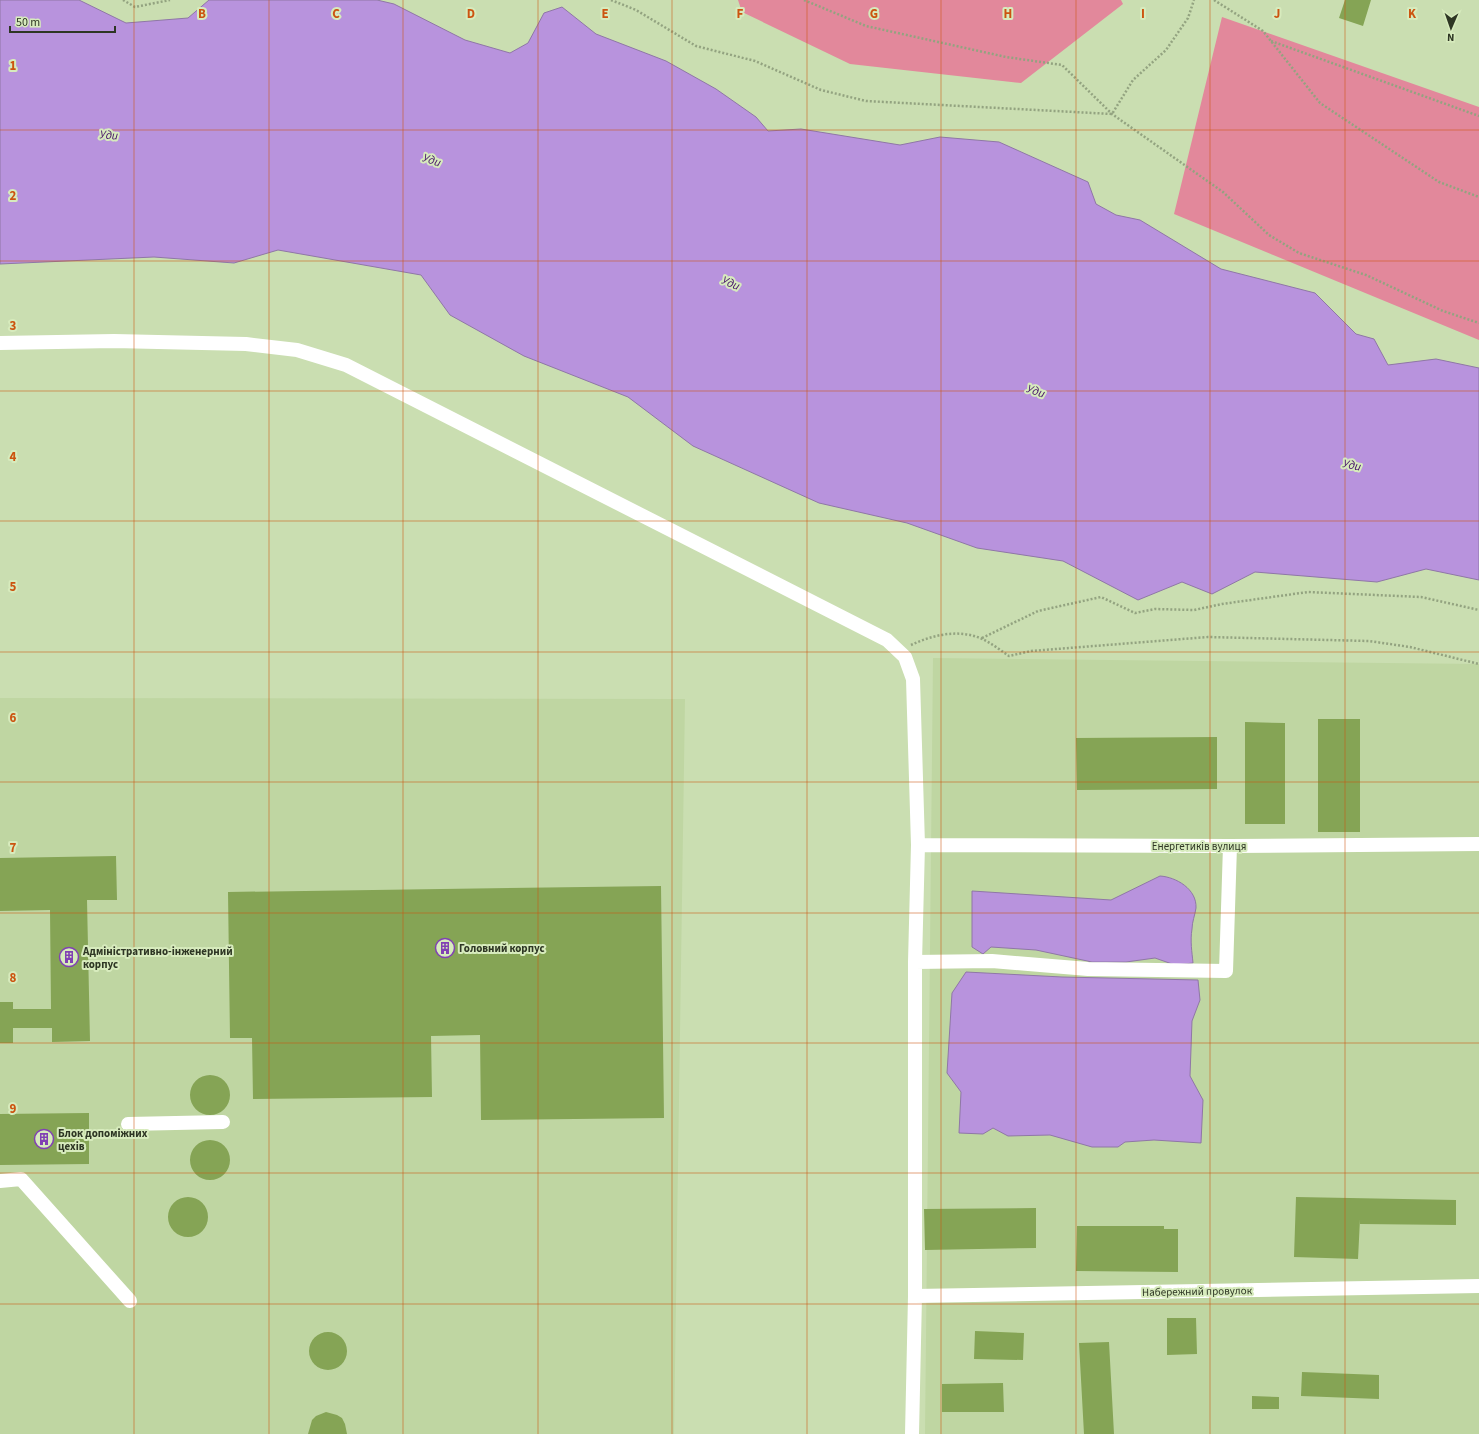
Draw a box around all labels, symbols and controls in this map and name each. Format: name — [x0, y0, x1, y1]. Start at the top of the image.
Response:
text: B — [198, 5, 206, 23]
text: C — [332, 5, 340, 23]
text: D — [467, 5, 475, 23]
text: E — [601, 5, 609, 23]
text: F — [737, 5, 744, 23]
text: G — [870, 5, 878, 23]
text: H — [1004, 5, 1012, 23]
text: I — [1141, 5, 1145, 23]
text: J — [1274, 5, 1280, 23]
text: K — [1408, 5, 1417, 23]
scale bar — [10, 8, 115, 34]
north arrow — [1431, 8, 1471, 48]
text: 50 m — [16, 14, 40, 31]
text: N — [1447, 30, 1455, 45]
text: 1 — [10, 57, 17, 75]
water label: Уди — [99, 126, 119, 145]
water label: Уди — [421, 150, 443, 171]
text: 2 — [10, 187, 17, 205]
water label: Уди — [719, 272, 743, 295]
text: 3 — [10, 317, 17, 335]
water label: Уди — [1024, 380, 1047, 402]
text: 4 — [10, 448, 17, 466]
water label: Уди — [1341, 455, 1363, 476]
text: 5 — [10, 578, 17, 596]
text: 6 — [10, 709, 17, 727]
text: 7 — [10, 839, 17, 857]
street label: Енергетиків вулиця — [1152, 839, 1246, 854]
building icon: Головний корпус — [434, 937, 456, 959]
place label: Головний корпус — [459, 941, 545, 956]
place label: Адміністративно-інженерний корпус — [82, 944, 233, 972]
building icon: Адміністративно-інженерний корпус — [58, 946, 80, 968]
text: 8 — [10, 969, 17, 987]
text: 9 — [10, 1100, 17, 1118]
place label: Блок допоміжних цехів — [58, 1126, 148, 1154]
building icon: Блок допоміжних цехів — [33, 1128, 55, 1150]
street label: Набережний провулок — [1142, 1283, 1253, 1300]

